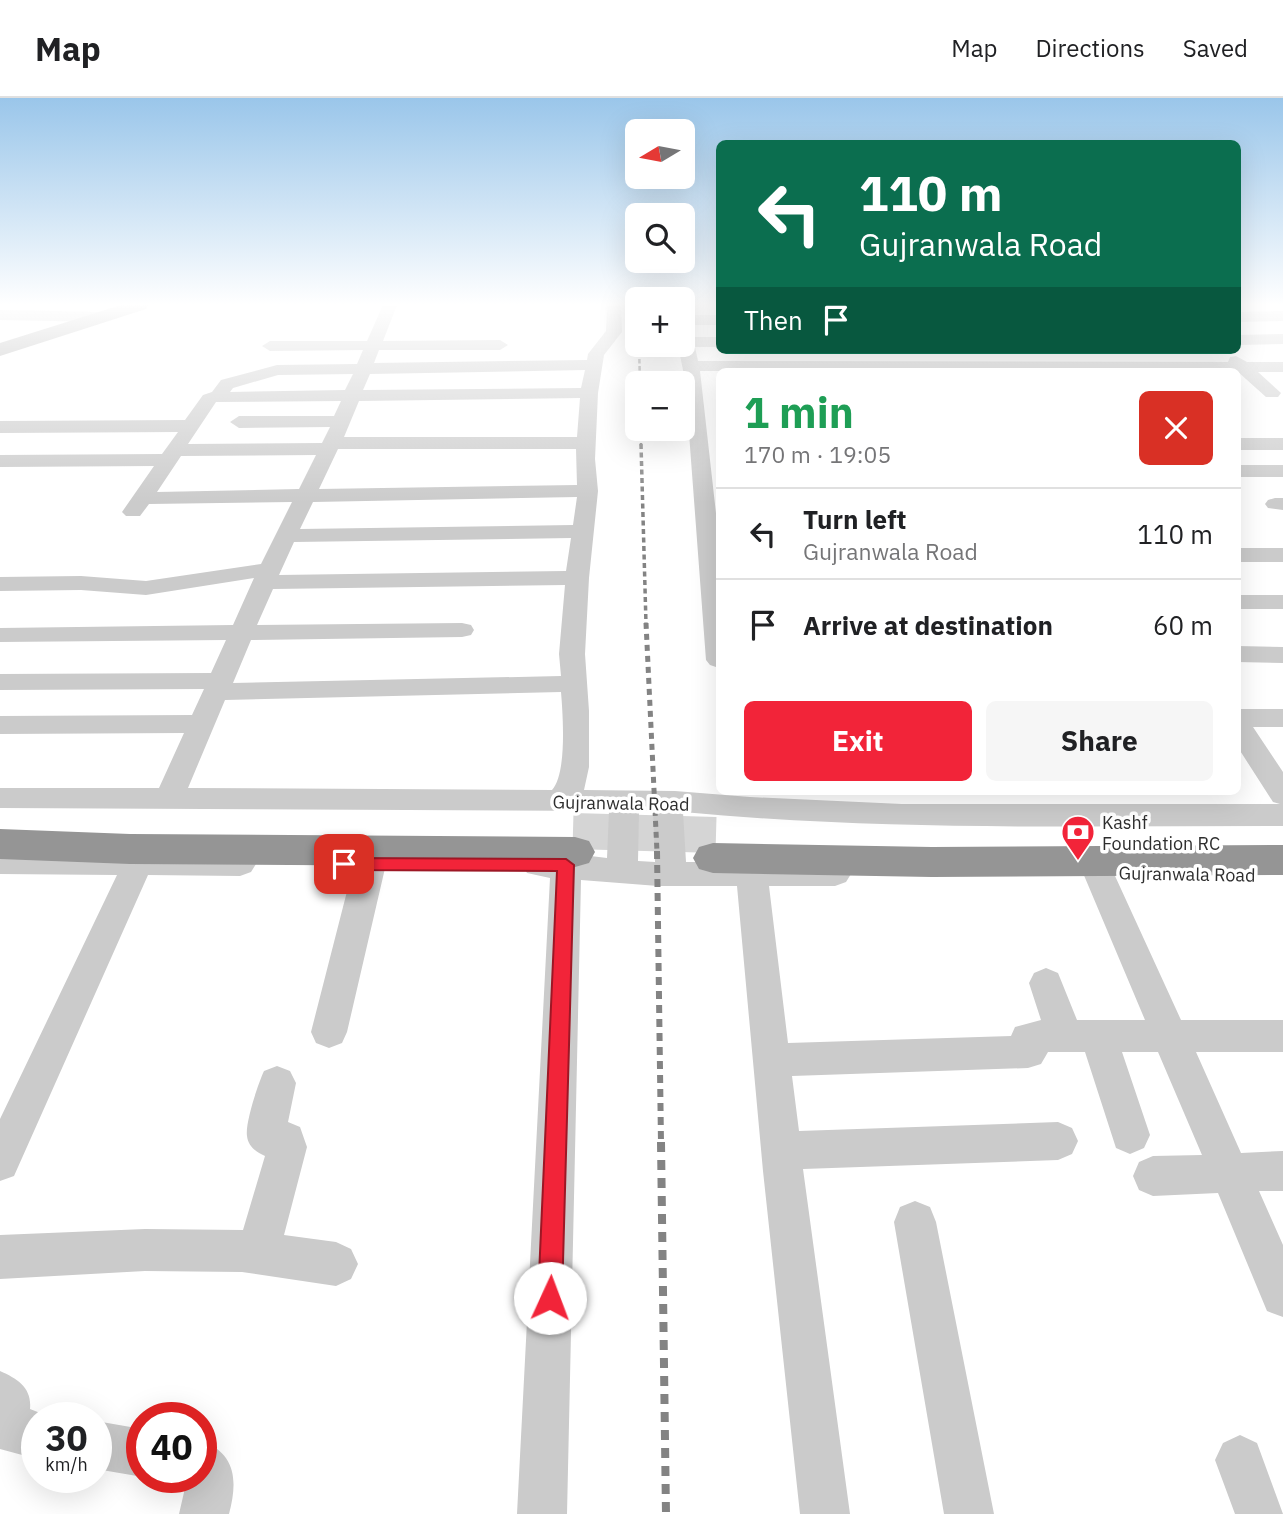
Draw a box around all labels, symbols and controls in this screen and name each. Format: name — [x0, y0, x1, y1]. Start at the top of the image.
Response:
text: Map — [35, 27, 101, 70]
text: Map — [951, 32, 997, 64]
text: Directions — [1035, 32, 1145, 64]
text: Saved — [1183, 32, 1248, 64]
north arrow — [625, 119, 695, 189]
map controls — [625, 119, 695, 441]
text: 110 m — [859, 161, 1003, 224]
icon: left — [744, 168, 835, 259]
button: search — [625, 203, 695, 273]
text: Gujranwala Road — [859, 223, 1102, 265]
button: + — [625, 287, 695, 357]
icon: arrive — [817, 301, 855, 339]
text: Then — [744, 303, 803, 337]
button: − — [625, 371, 695, 441]
text: 1 min — [744, 385, 854, 440]
button: close — [1139, 391, 1213, 465]
text: 170 m · 19:05 — [744, 439, 891, 469]
text: Turn left — [803, 502, 906, 536]
icon: left — [744, 515, 782, 553]
text: 110 m — [1137, 517, 1213, 551]
text: Gujranwala Road — [803, 536, 978, 566]
icon: arrive — [744, 606, 782, 644]
text: Arrive at destination — [803, 608, 1053, 642]
text: 60 m — [1153, 608, 1213, 642]
button: Exit — [744, 701, 972, 781]
button: Share — [986, 701, 1213, 781]
street label: Gujranwala Road — [552, 790, 690, 816]
place label: Kashf Foundation RC — [1102, 811, 1220, 855]
bank icon: Kashf Foundation RC — [1059, 813, 1097, 862]
pin — [314, 834, 374, 894]
icon: arrive — [325, 845, 363, 883]
street label: Gujranwala Road — [1118, 861, 1256, 887]
position arrow — [513, 1261, 587, 1335]
speed limit sign: 40 — [126, 1402, 217, 1493]
text: 30 — [45, 1415, 88, 1461]
text: km/h — [45, 1453, 88, 1476]

